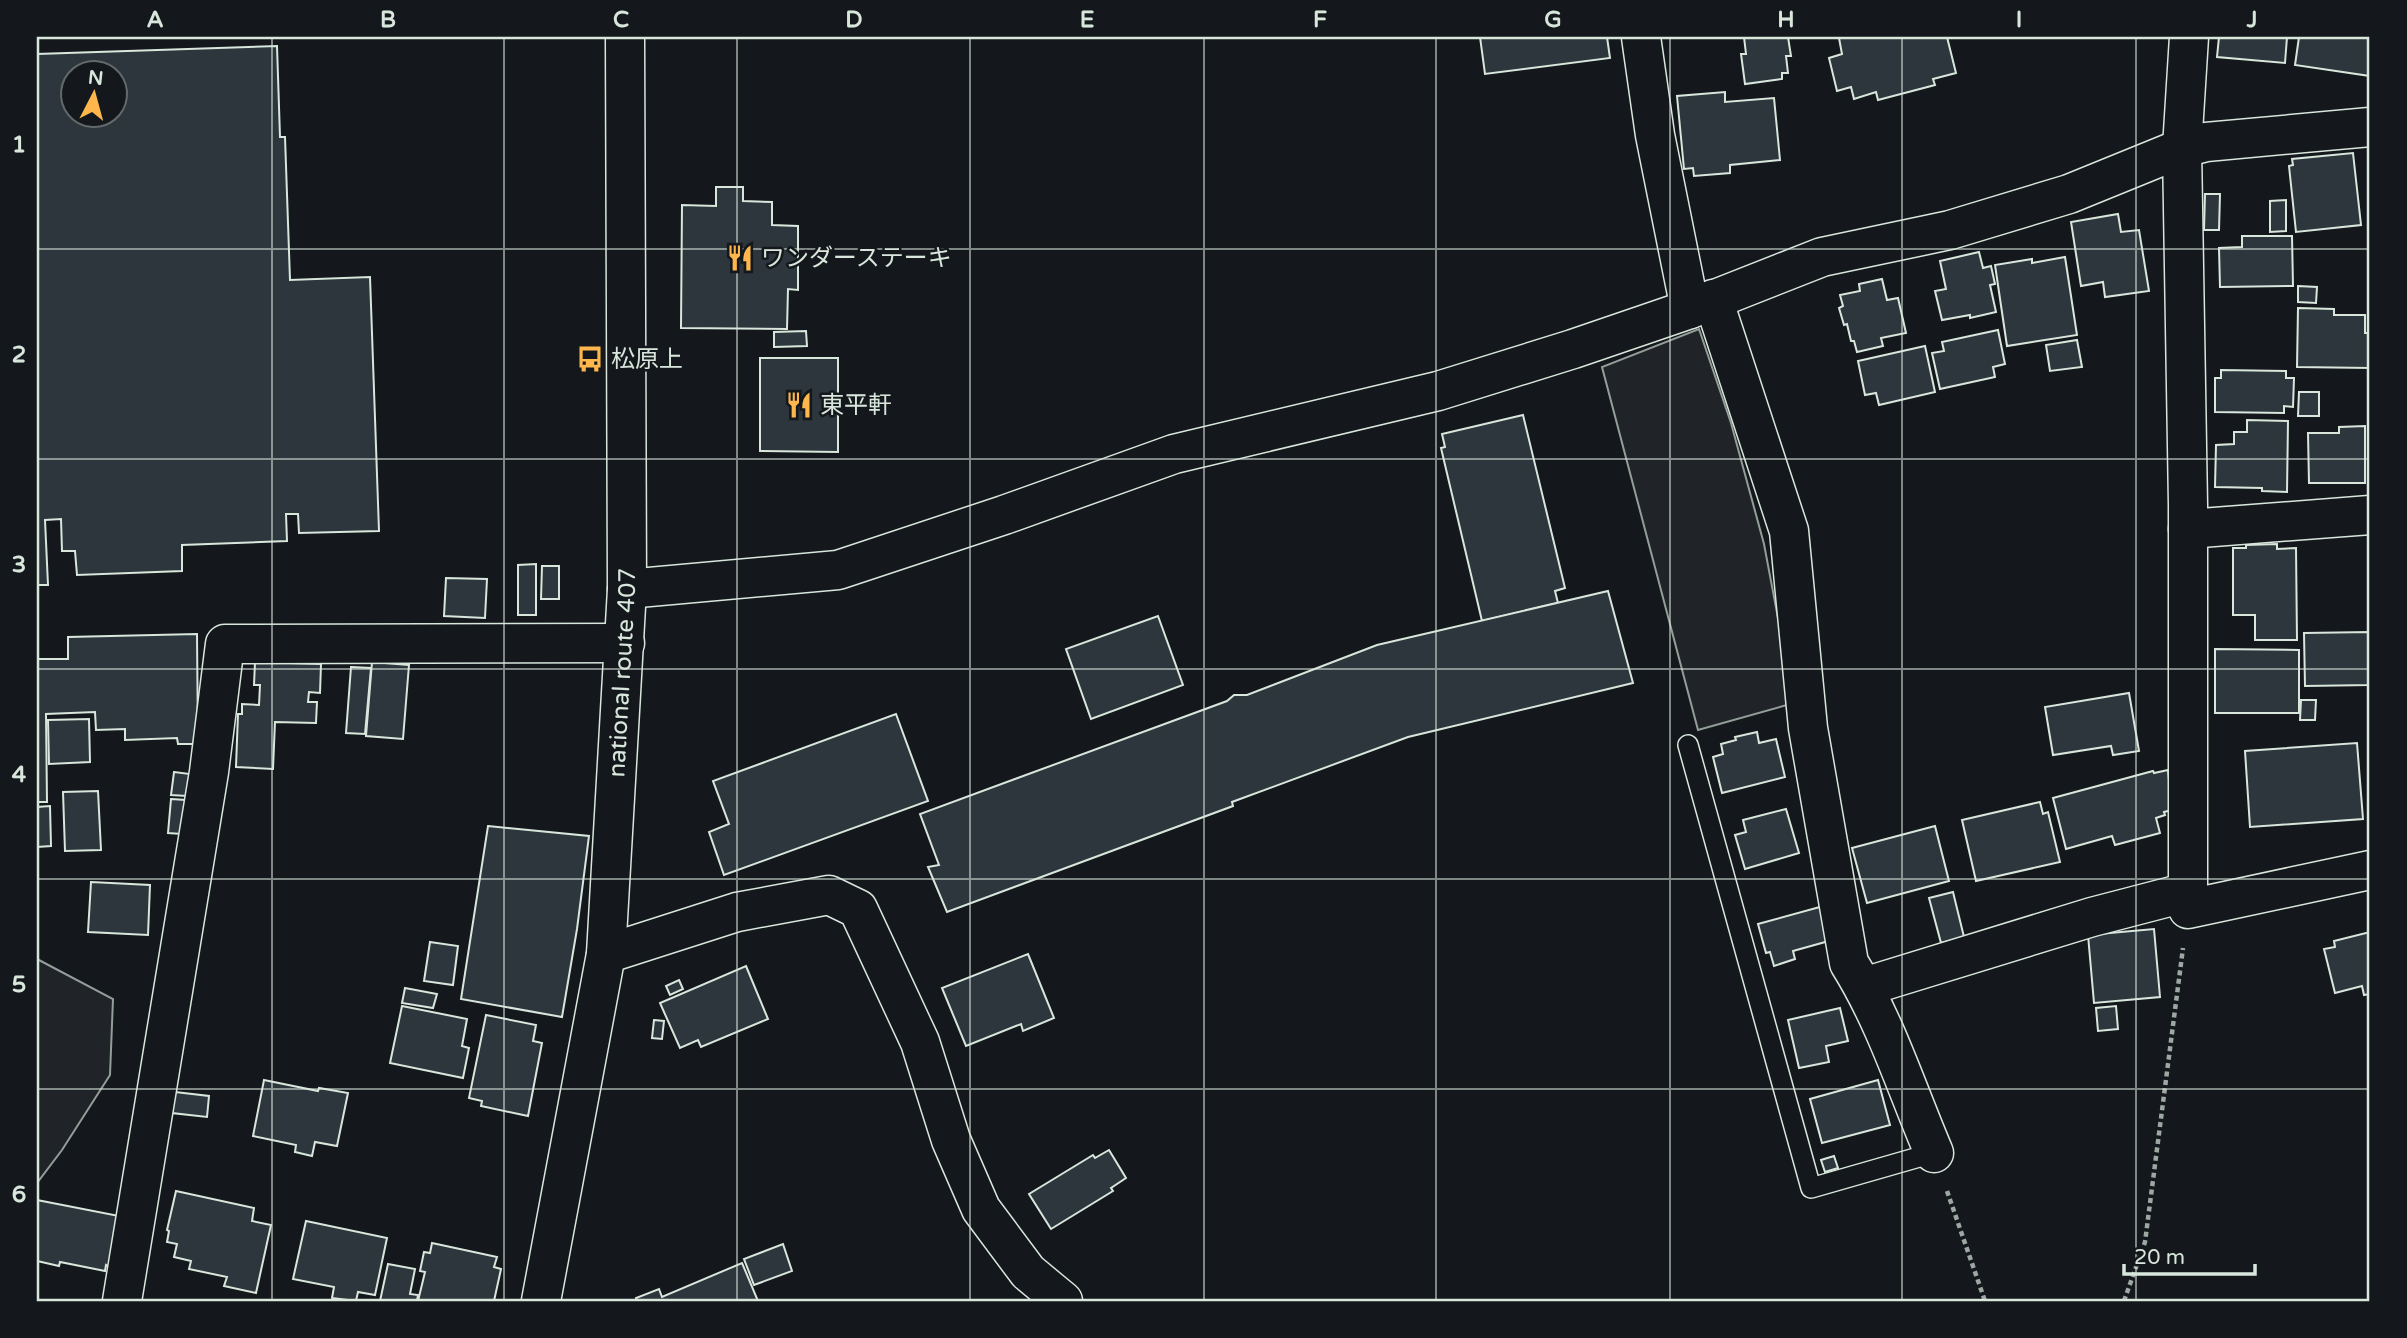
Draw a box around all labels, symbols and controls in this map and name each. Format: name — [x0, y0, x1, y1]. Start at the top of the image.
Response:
text: A — [146, 6, 164, 34]
text: B — [380, 6, 396, 34]
text: C — [613, 6, 629, 34]
text: D — [845, 6, 863, 34]
text: E — [1080, 6, 1094, 34]
text: F — [1313, 6, 1327, 34]
text: G — [1544, 6, 1562, 34]
text: H — [1777, 6, 1795, 34]
text: I — [2016, 6, 2022, 34]
text: J — [2246, 6, 2257, 34]
north arrow — [60, 60, 130, 130]
text: N — [87, 66, 104, 90]
text: 1 — [12, 131, 26, 159]
restaurant icon: ワンダーステーキ — [725, 243, 755, 273]
place label: ワンダーステーキ — [761, 244, 952, 273]
text: 2 — [12, 341, 26, 369]
bus stop icon: 松原上 — [575, 344, 605, 374]
place label: 松原上 — [611, 345, 683, 374]
restaurant icon: 東平軒 — [784, 390, 814, 420]
place label: 東平軒 — [820, 391, 892, 420]
text: 3 — [12, 551, 26, 579]
street label: national route 407 — [602, 568, 642, 778]
text: 4 — [12, 761, 27, 789]
text: 5 — [12, 971, 26, 999]
text: 6 — [12, 1181, 26, 1209]
scale bar — [2124, 1233, 2255, 1277]
text: 20 m — [2134, 1245, 2185, 1270]

